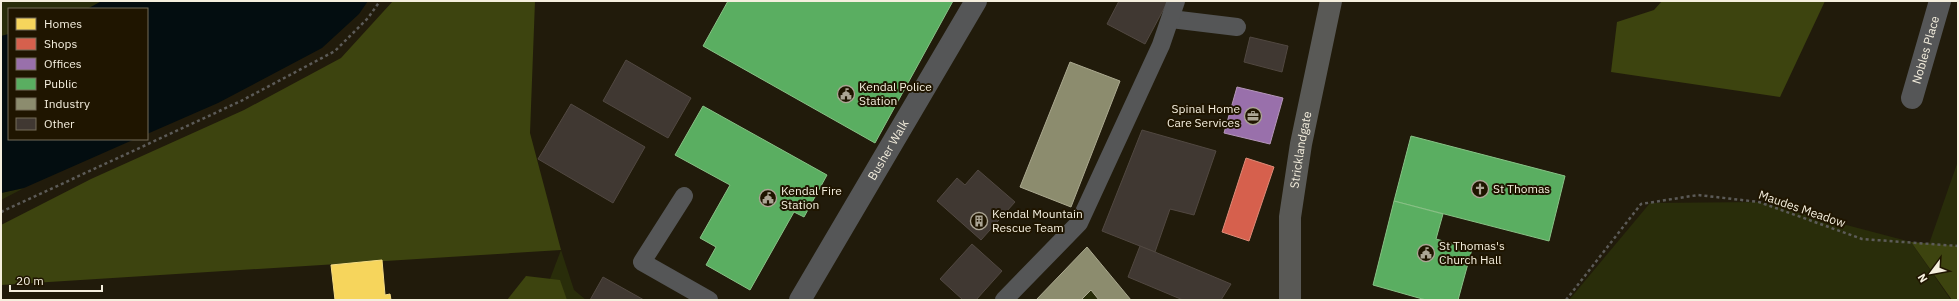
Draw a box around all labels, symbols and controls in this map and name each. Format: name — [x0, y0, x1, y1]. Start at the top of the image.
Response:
legend — [8, 8, 148, 140]
street label: Nobles Place — [1908, 14, 1942, 86]
text: Homes — [44, 16, 82, 31]
text: Shops — [44, 36, 77, 51]
text: Offices — [44, 56, 82, 71]
text: Public — [44, 76, 77, 91]
place label: Kendal Police Station — [859, 79, 932, 108]
public building icon: Kendal Police Station — [836, 84, 856, 104]
text: Industry — [44, 96, 90, 111]
place label: Spinal Home Care Services — [1167, 101, 1240, 130]
office icon: Spinal Home Care Services — [1243, 106, 1263, 126]
street label: Stricklandgate — [1286, 109, 1315, 189]
text: Other — [44, 116, 75, 131]
street label: Busher Walk — [864, 116, 912, 183]
church icon: St Thomas — [1470, 179, 1490, 199]
place label: St Thomas — [1493, 181, 1550, 196]
place label: Kendal Fire Station — [781, 183, 842, 212]
street label: Maudes Meadow — [1757, 187, 1848, 230]
public building icon: Kendal Fire Station — [758, 188, 778, 208]
place label: Kendal Mountain Rescue Team — [992, 206, 1083, 235]
building icon: Kendal Mountain Rescue Team — [969, 211, 989, 231]
place label: St Thomas's Church Hall — [1439, 238, 1505, 267]
public building icon: St Thomas's Church Hall — [1416, 243, 1436, 263]
north arrow — [1911, 253, 1951, 293]
scale bar — [10, 267, 102, 293]
text: N — [1914, 271, 1931, 285]
text: 20 m — [16, 273, 44, 288]

